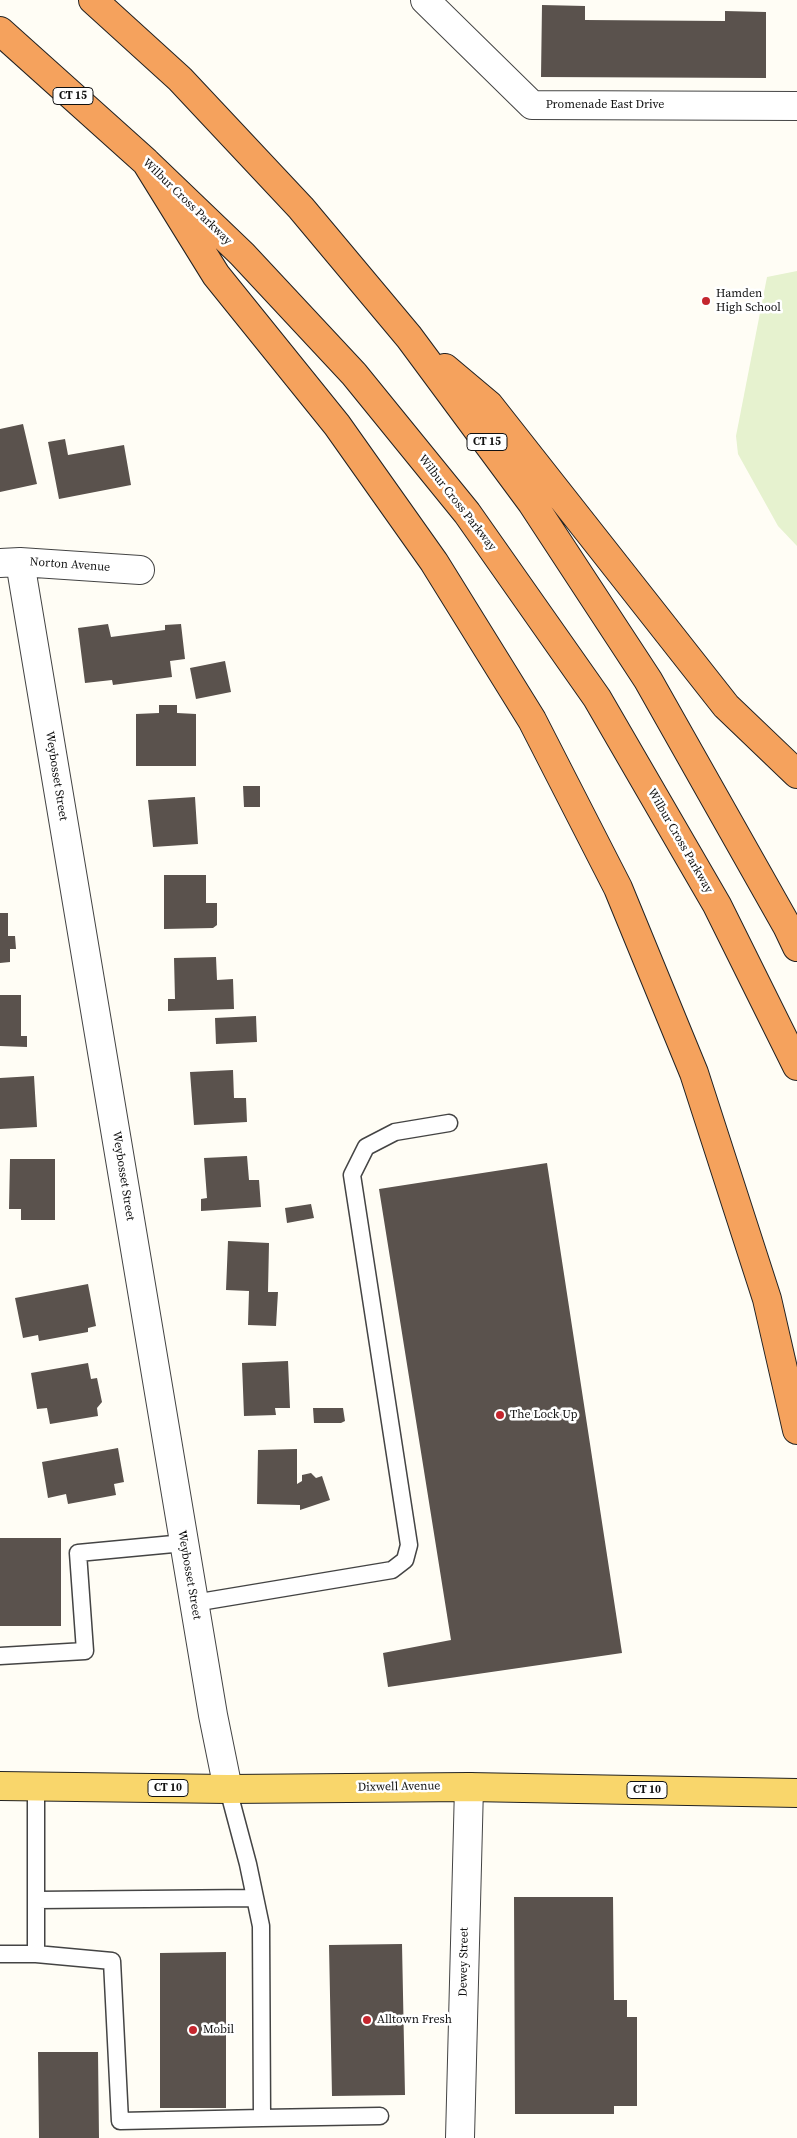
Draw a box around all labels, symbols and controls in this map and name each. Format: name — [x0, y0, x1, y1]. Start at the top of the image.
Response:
road number: CT 15 — [53, 88, 93, 104]
street label: Promenade East Drive — [546, 98, 664, 112]
street label: Wilbur Cross Parkway — [139, 156, 235, 248]
place label: Hamden High School — [716, 287, 781, 315]
marker: Hamden High School — [700, 295, 712, 307]
road number: CT 15 — [467, 434, 507, 451]
street label: Wilbur Cross Parkway — [415, 452, 499, 554]
street label: Norton Avenue — [29, 555, 111, 575]
street label: Weybosset Street — [42, 730, 70, 822]
street label: Wilbur Cross Parkway — [644, 786, 716, 896]
street label: Weybosset Street — [109, 1130, 137, 1222]
place label: The Lock Up — [510, 1408, 577, 1422]
marker: The Lock Up — [494, 1409, 506, 1421]
street label: Weybosset Street — [174, 1529, 204, 1621]
street label: Dixwell Avenue — [358, 1779, 440, 1795]
road number: CT 10 — [148, 1780, 188, 1796]
road number: CT 10 — [627, 1782, 667, 1798]
street label: Dewey Street — [456, 1927, 472, 1997]
place label: Alltown Fresh — [377, 2013, 452, 2027]
marker: Alltown Fresh — [361, 2014, 373, 2026]
place label: Mobil — [203, 2023, 234, 2037]
marker: Mobil — [187, 2024, 199, 2036]

